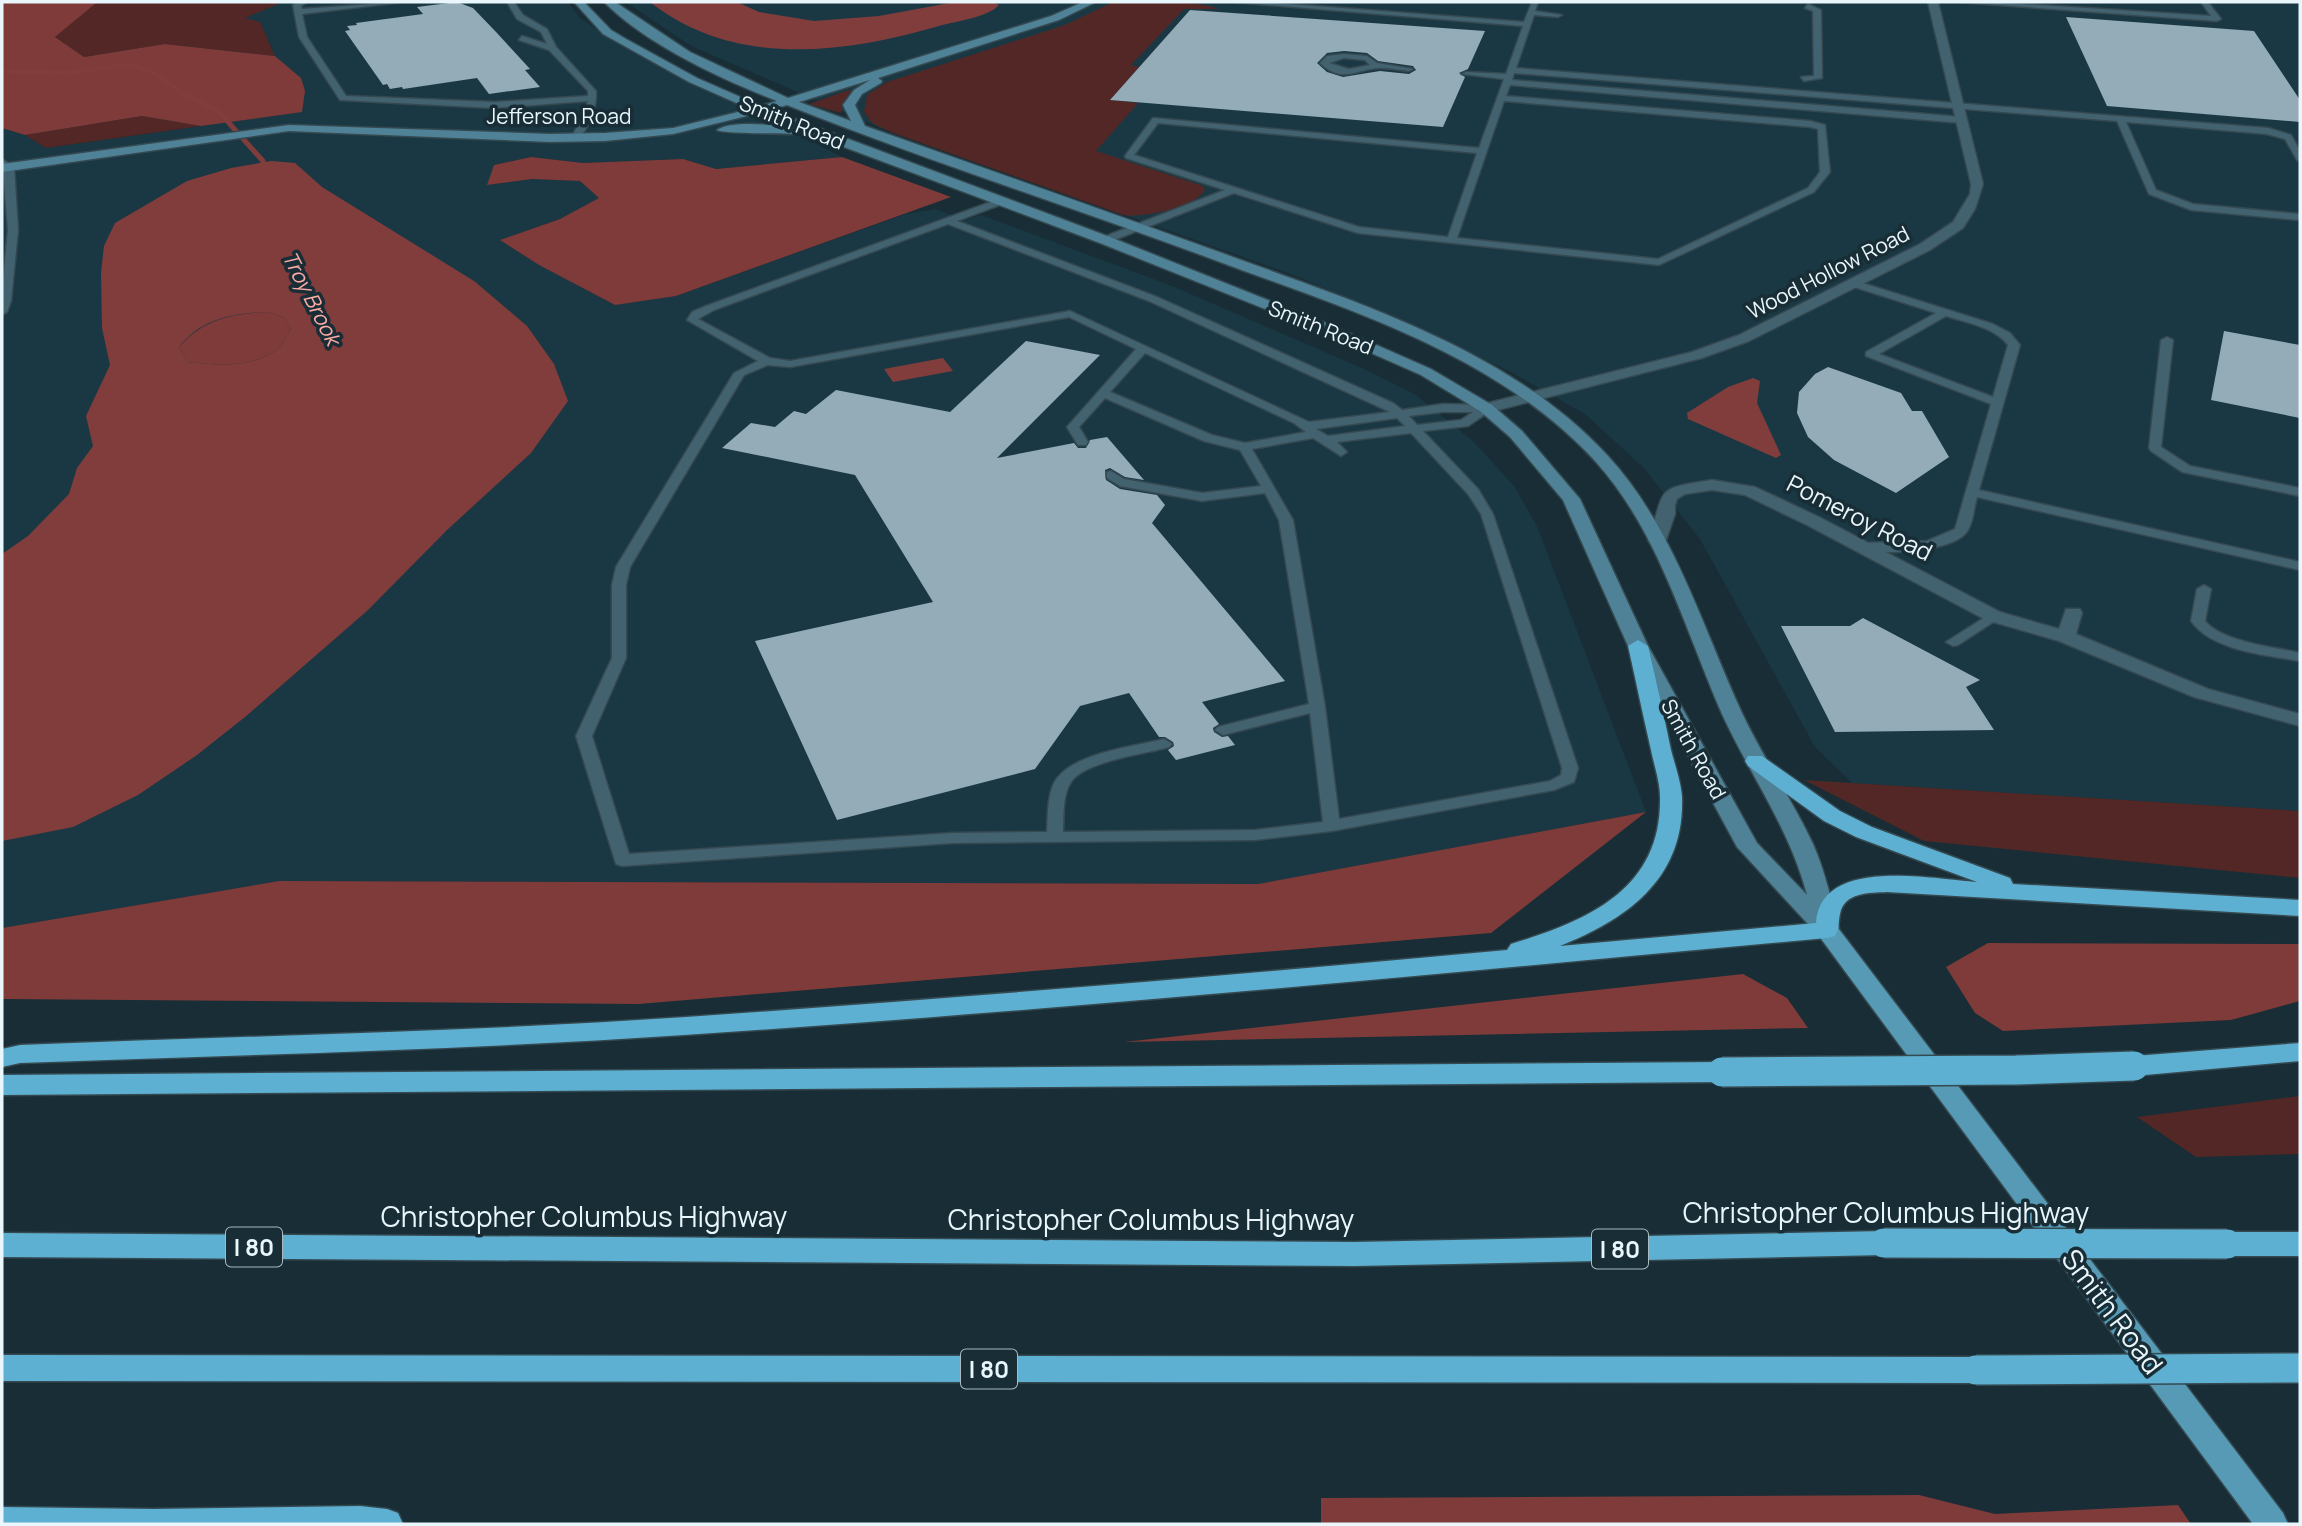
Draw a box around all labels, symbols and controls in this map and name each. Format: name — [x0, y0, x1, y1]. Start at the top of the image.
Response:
street label: Smith Road — [736, 88, 848, 156]
street label: Jefferson Road — [487, 102, 631, 130]
street label: Wood Hollow Road — [1742, 219, 1914, 325]
water label: Troy Brook — [276, 246, 349, 352]
street label: Smith Road — [1265, 293, 1377, 361]
street label: Pomeroy Road — [1782, 466, 1938, 568]
street label: Smith Road — [1655, 694, 1733, 804]
street label: Christopher Columbus Highway — [1683, 1193, 2090, 1231]
street label: Christopher Columbus Highway — [381, 1197, 788, 1235]
street label: Christopher Columbus Highway — [948, 1200, 1355, 1238]
road number: I 80 — [226, 1228, 282, 1266]
road number: I 80 — [1592, 1230, 1648, 1268]
street label: Smith Road — [2053, 1241, 2173, 1381]
road number: I 80 — [961, 1350, 1017, 1388]

